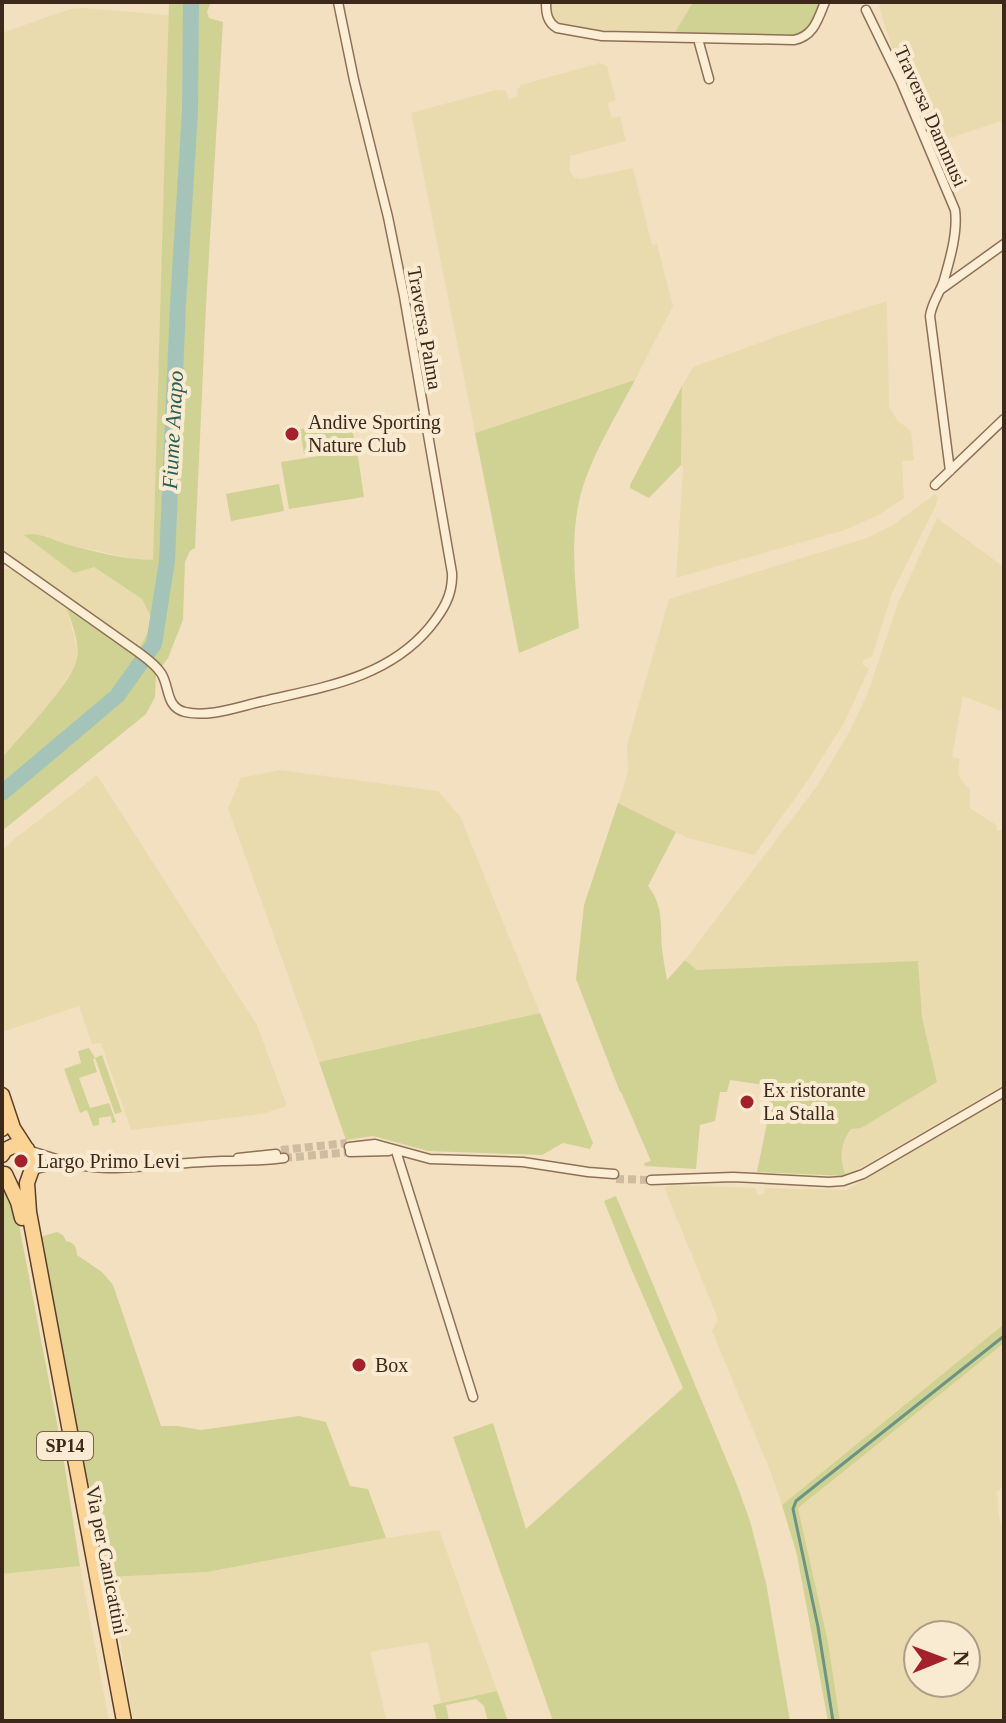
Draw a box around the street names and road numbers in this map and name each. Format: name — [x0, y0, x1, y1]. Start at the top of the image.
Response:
street label: Traversa Dammusi — [890, 42, 972, 190]
street label: Traversa Palma — [403, 265, 447, 391]
road number: SP14 — [37, 1432, 93, 1460]
street label: Via per Canicattini — [81, 1484, 132, 1637]

